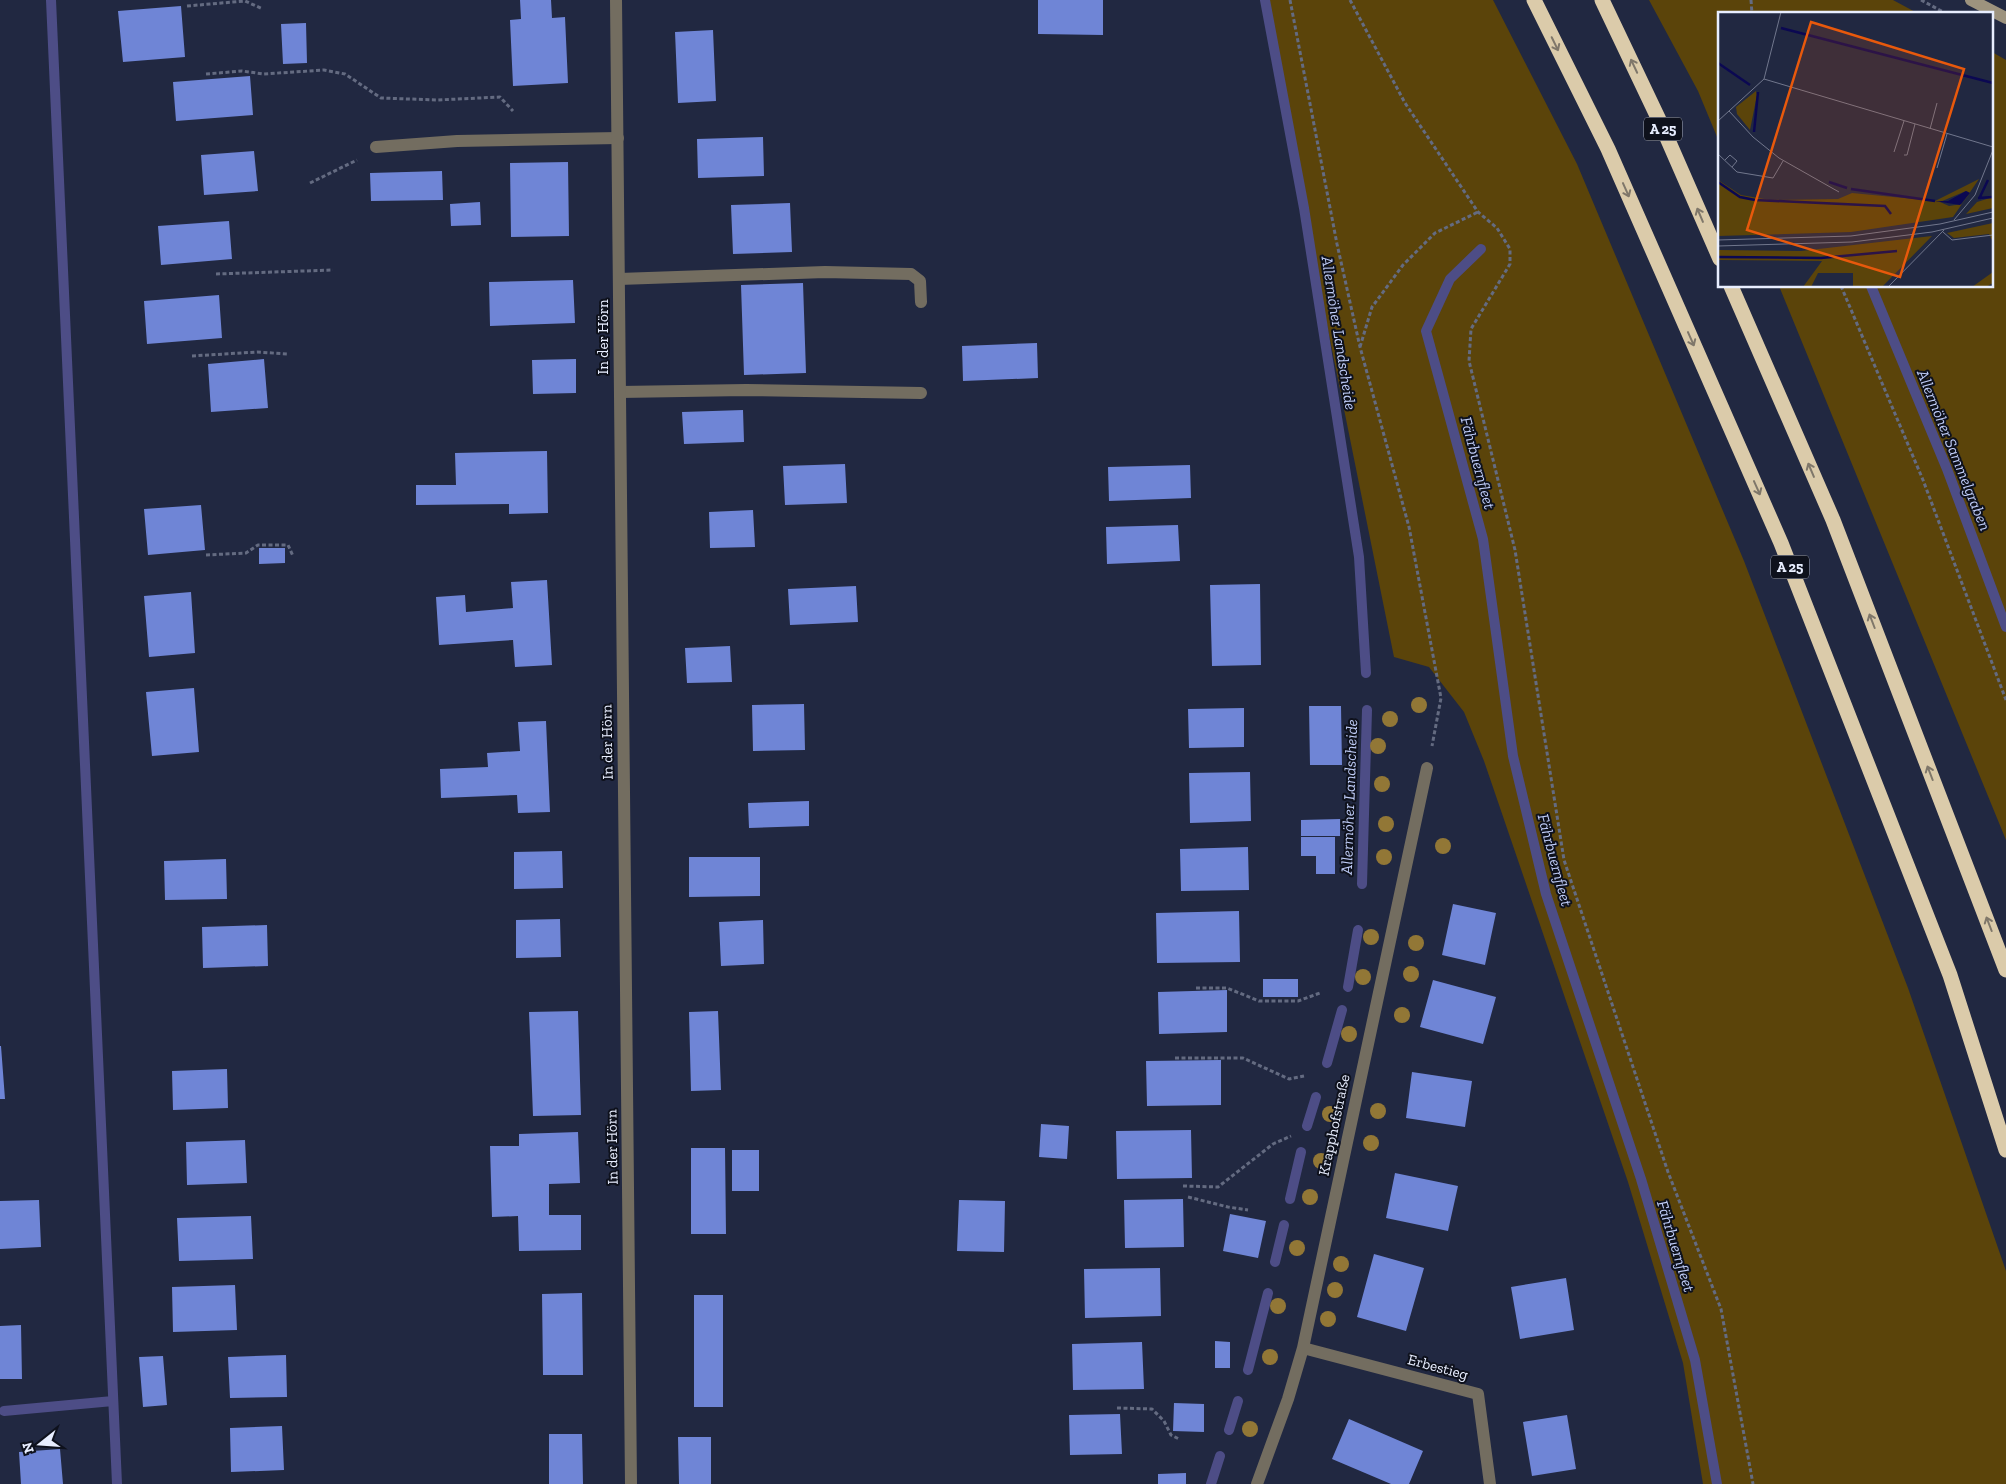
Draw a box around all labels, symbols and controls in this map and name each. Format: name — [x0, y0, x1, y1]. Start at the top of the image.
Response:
inset map — [1718, 12, 1994, 288]
one-way arrow — [1550, 36, 1560, 51]
one-way arrow — [1629, 59, 1638, 74]
road number: A 25 — [1644, 118, 1682, 140]
one-way arrow — [1621, 182, 1631, 197]
one-way arrow — [1695, 207, 1704, 222]
water label: Allermöher Landscheide — [1317, 254, 1361, 411]
street label: In der Hörn — [594, 299, 612, 375]
one-way arrow — [1687, 331, 1697, 346]
water label: Allermöher Sammelgraben — [1913, 366, 1995, 533]
water label: Fährbuernfleet — [1457, 415, 1500, 512]
one-way arrow — [1806, 463, 1816, 478]
one-way arrow — [1752, 480, 1762, 495]
road number: A 25 — [1771, 556, 1809, 578]
one-way arrow — [1867, 614, 1876, 629]
street label: In der Hörn — [597, 704, 617, 780]
water label: Allermöher Landscheide — [1337, 719, 1361, 876]
one-way arrow — [1925, 766, 1935, 781]
water label: Fährbuernfleet — [1534, 812, 1577, 909]
one-way arrow — [1984, 917, 1993, 932]
street label: Krapphofstraße — [1314, 1073, 1354, 1177]
street label: In der Hörn — [602, 1109, 622, 1185]
water label: Fährbuernfleet — [1653, 1198, 1699, 1295]
street label: Erbestieg — [1406, 1350, 1470, 1384]
north arrow — [15, 1419, 65, 1469]
text: N — [18, 1440, 38, 1455]

